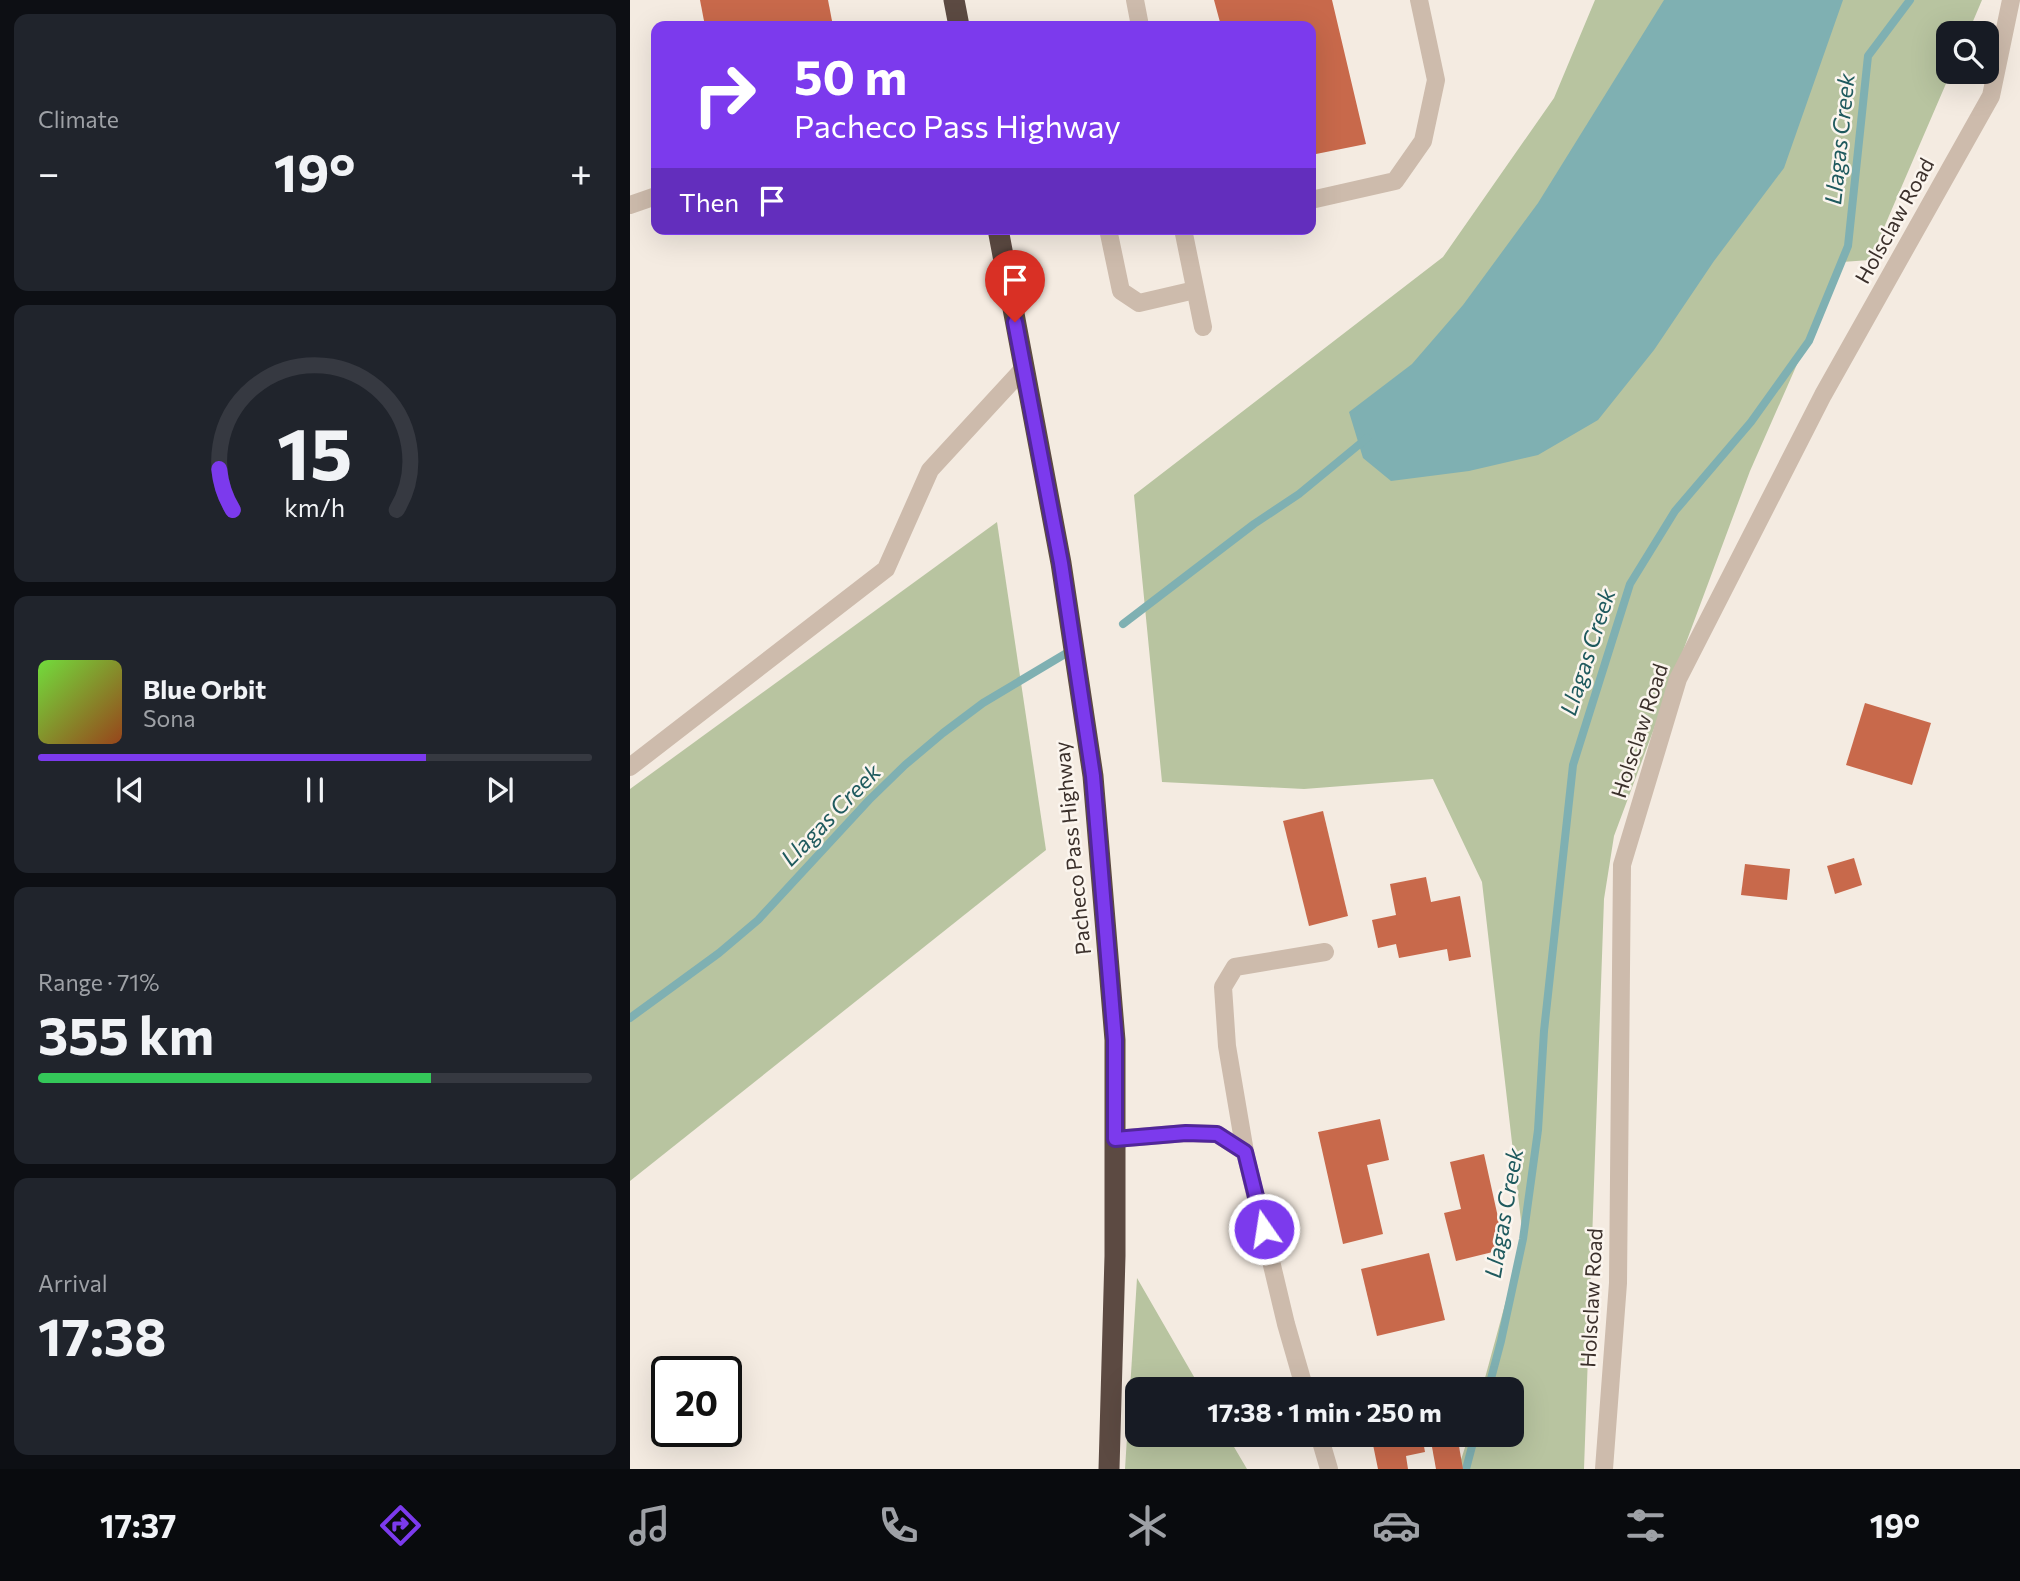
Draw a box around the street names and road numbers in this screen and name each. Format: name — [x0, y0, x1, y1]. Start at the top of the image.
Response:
street label: Holsclaw Road — [1849, 153, 1938, 287]
street label: Holsclaw Road — [1605, 660, 1672, 801]
street label: Pacheco Pass Highway — [1048, 740, 1095, 956]
street label: Holsclaw Road — [1574, 1228, 1607, 1368]

